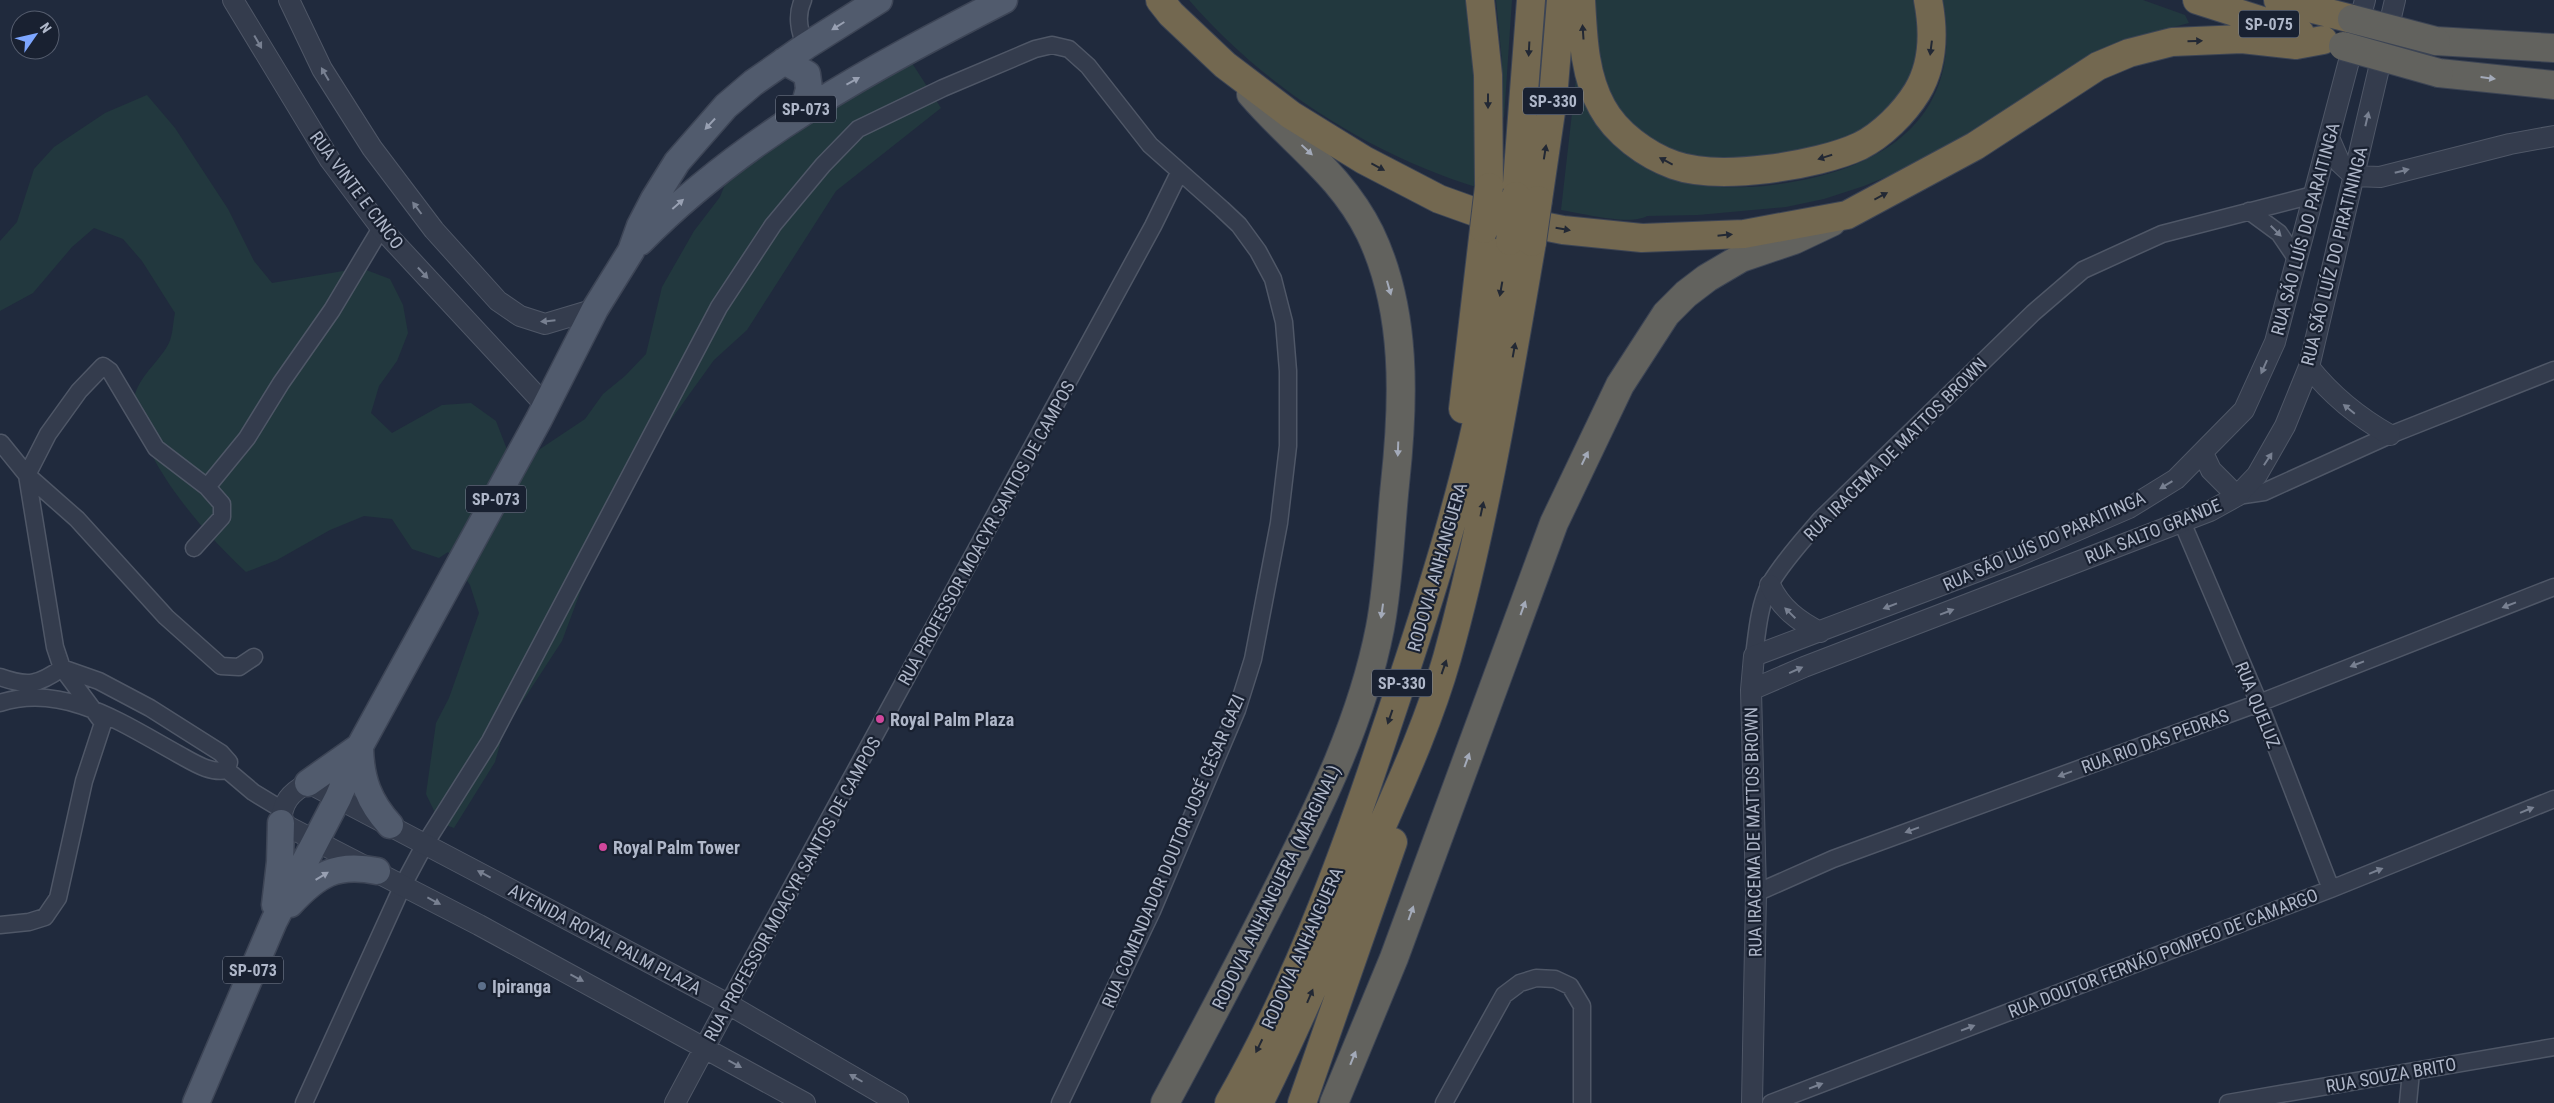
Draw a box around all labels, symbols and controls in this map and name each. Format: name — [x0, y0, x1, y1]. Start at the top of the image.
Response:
north arrow — [10, 10, 60, 60]
road number: SP-075 — [2239, 10, 2299, 38]
text: N — [37, 20, 55, 36]
one-way arrow — [831, 21, 845, 30]
one-way arrow — [1578, 24, 1586, 40]
one-way arrow — [253, 36, 262, 49]
one-way arrow — [2188, 37, 2204, 45]
one-way arrow — [1524, 41, 1532, 57]
one-way arrow — [1927, 41, 1935, 57]
one-way arrow — [320, 67, 329, 81]
one-way arrow — [2480, 74, 2496, 82]
one-way arrow — [846, 77, 861, 85]
road number: SP-330 — [1523, 88, 1583, 114]
one-way arrow — [1485, 93, 1493, 109]
road number: SP-073 — [776, 96, 836, 122]
one-way arrow — [2363, 112, 2371, 127]
one-way arrow — [704, 118, 716, 130]
street label: RUA SÃO LUÍS DO PARAITINGA — [2266, 120, 2344, 338]
street label: RUA VINTE E CINCO — [306, 127, 408, 253]
one-way arrow — [1301, 144, 1313, 156]
one-way arrow — [1541, 144, 1549, 160]
street label: RUA SÃO LUÍZ DO PIRATININGA — [2297, 144, 2372, 368]
one-way arrow — [1817, 153, 1832, 161]
one-way arrow — [1659, 156, 1672, 165]
one-way arrow — [1371, 163, 1384, 172]
one-way arrow — [2394, 167, 2409, 175]
one-way arrow — [1875, 192, 1888, 201]
one-way arrow — [671, 199, 684, 210]
one-way arrow — [412, 201, 422, 214]
one-way arrow — [2270, 225, 2282, 237]
one-way arrow — [1556, 226, 1572, 234]
one-way arrow — [1718, 231, 1734, 239]
one-way arrow — [417, 267, 429, 279]
one-way arrow — [1385, 281, 1393, 296]
one-way arrow — [1497, 282, 1505, 298]
one-way arrow — [540, 317, 556, 325]
one-way arrow — [1510, 341, 1518, 357]
street label: RUA IRACEMA DE MATTOS BROWN — [1799, 353, 1991, 545]
one-way arrow — [2260, 360, 2268, 374]
street label: RUA PROFESSOR MOACYR SANTOS DE CAMPOS — [893, 377, 1079, 689]
one-way arrow — [2343, 403, 2356, 414]
one-way arrow — [1394, 442, 1402, 458]
one-way arrow — [1582, 451, 1590, 465]
one-way arrow — [2263, 452, 2273, 465]
street label: RODOVIA ANHANGUERA — [1403, 480, 1471, 654]
one-way arrow — [2160, 481, 2173, 490]
road number: SP-073 — [466, 486, 526, 512]
street label: RUA SÃO LUÍS DO PARAITINGA — [1940, 487, 2149, 595]
street label: RUA SALTO GRANDE — [2082, 494, 2224, 568]
one-way arrow — [1478, 501, 1486, 517]
one-way arrow — [1520, 600, 1527, 615]
one-way arrow — [2501, 601, 2516, 609]
one-way arrow — [1882, 602, 1897, 610]
one-way arrow — [1378, 603, 1386, 619]
one-way arrow — [1785, 607, 1797, 619]
one-way arrow — [1940, 608, 1955, 616]
one-way arrow — [1440, 659, 1448, 674]
street label: RUA QUELUZ — [2231, 659, 2285, 751]
one-way arrow — [2350, 661, 2365, 668]
one-way arrow — [1789, 666, 1803, 674]
road number: SP-330 — [1372, 670, 1432, 696]
street label: RUA COMENDADOR DOUTOR JOSÉ CÉSAR GAZI — [1097, 691, 1249, 1011]
street label: RUA RIO DAS PEDRAS — [2078, 705, 2232, 777]
street label: RUA IRACEMA DE MATTOS BROWN — [1740, 707, 1766, 957]
place label: Royal Palm Plaza — [890, 709, 1014, 730]
one-way arrow — [1386, 710, 1394, 725]
marker: Royal Palm Plaza — [874, 713, 886, 725]
street label: RUA PROFESSOR MOACYR SANTOS DE CAMPOS — [699, 733, 885, 1045]
one-way arrow — [1463, 752, 1471, 767]
street label: RODOVIA ANHANGUERA (MARGINAL) — [1207, 761, 1345, 1013]
one-way arrow — [2057, 770, 2072, 778]
one-way arrow — [2520, 806, 2535, 814]
one-way arrow — [1905, 827, 1920, 834]
place label: Royal Palm Tower — [613, 837, 740, 858]
marker: Royal Palm Tower — [597, 841, 609, 853]
street label: RODOVIA ANHANGUERA — [1257, 864, 1347, 1032]
one-way arrow — [2369, 867, 2384, 875]
one-way arrow — [476, 870, 491, 878]
one-way arrow — [316, 871, 329, 880]
street label: AVENIDA ROYAL PALM PLAZA — [505, 879, 705, 999]
street label: RUA DOUTOR FERNÃO POMPEO DE CAMARGO — [2005, 884, 2321, 1022]
one-way arrow — [427, 897, 441, 905]
one-way arrow — [1408, 905, 1415, 920]
road number: SP-073 — [223, 956, 283, 984]
one-way arrow — [569, 974, 584, 982]
place label: Ipiranga — [492, 976, 551, 997]
marker: Ipiranga — [476, 980, 488, 992]
one-way arrow — [1306, 988, 1314, 1003]
one-way arrow — [1961, 1024, 1976, 1032]
one-way arrow — [1255, 1039, 1263, 1053]
one-way arrow — [1350, 1051, 1358, 1066]
street label: RUA SOUZA BRITO — [2324, 1053, 2458, 1097]
one-way arrow — [728, 1060, 742, 1069]
one-way arrow — [850, 1074, 863, 1083]
one-way arrow — [1809, 1082, 1824, 1090]

